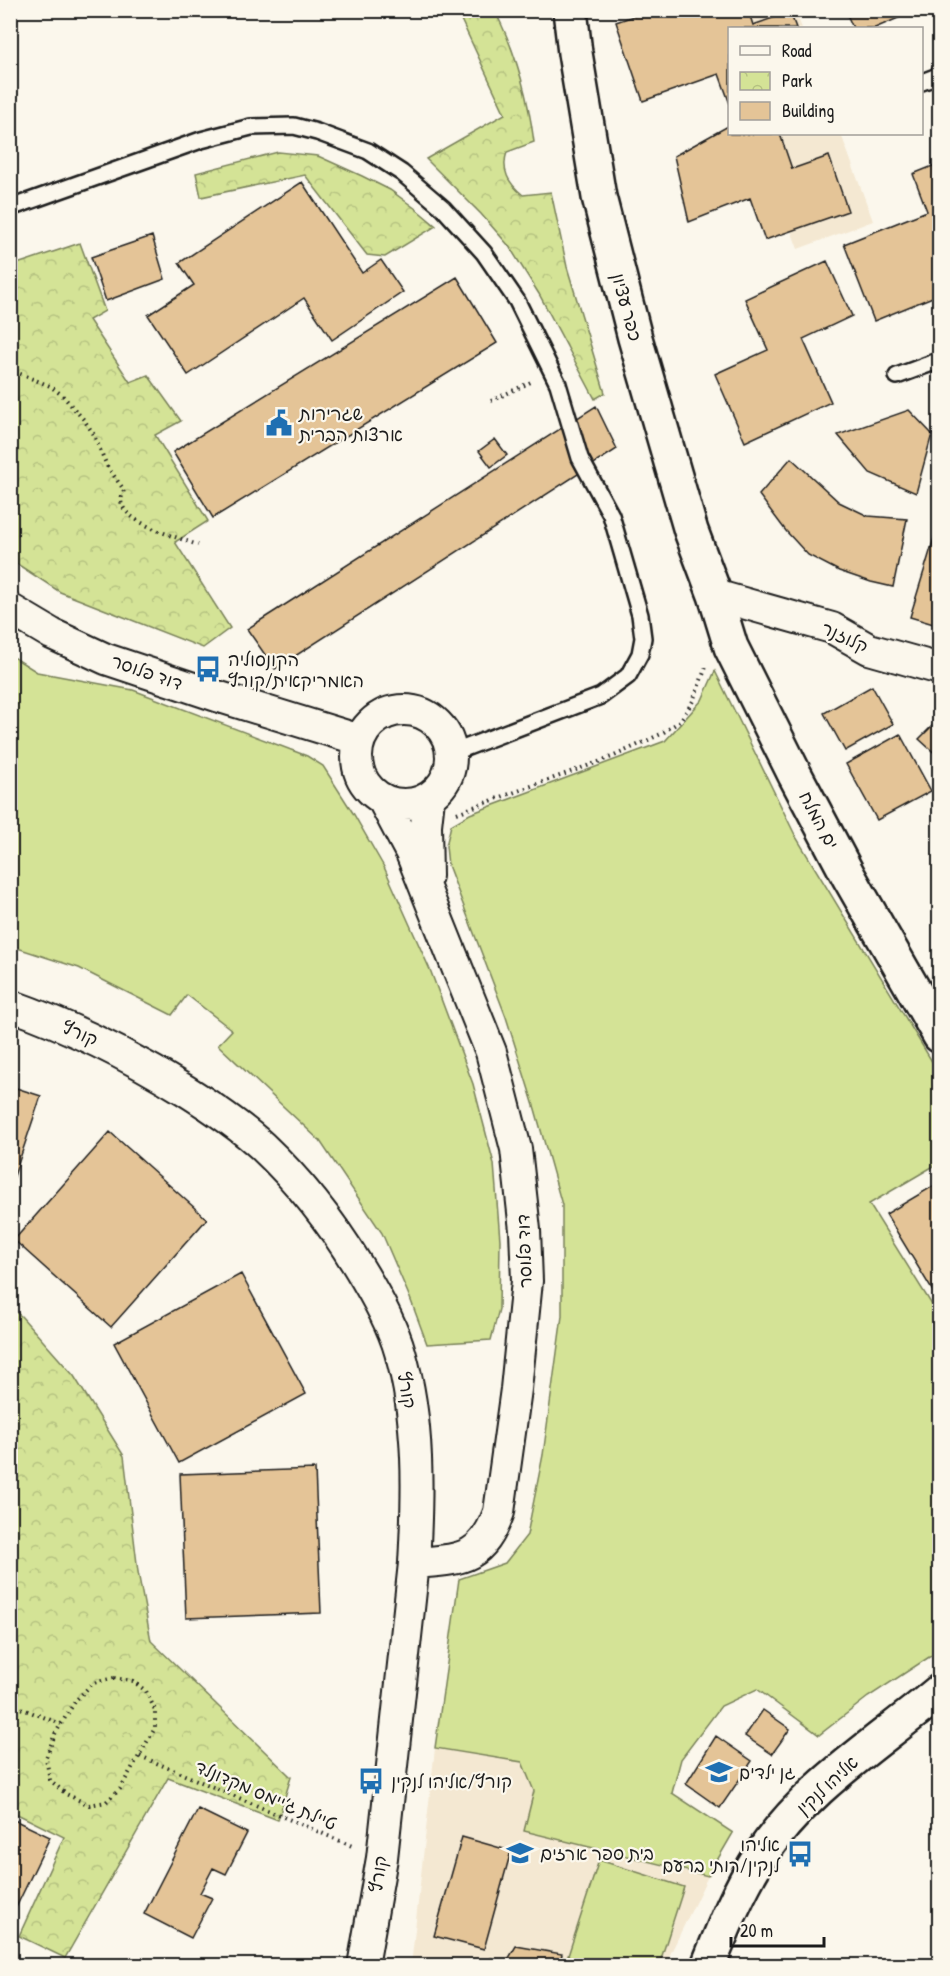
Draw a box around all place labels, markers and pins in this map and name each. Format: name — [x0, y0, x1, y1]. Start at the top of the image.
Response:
place label: שגרירות ארצות הברית — [298, 401, 403, 447]
public building icon: שגרירות ארצות הברית — [264, 408, 294, 438]
place label: הקונסוליה האמריקאית/קורץ — [228, 647, 364, 693]
bus stop icon: הקונסוליה האמריקאית/קורץ — [193, 654, 223, 684]
school or university icon: גן ילדים — [704, 1757, 734, 1787]
place label: גן ילדים — [739, 1760, 796, 1785]
bus stop icon: קורץ/אליהו לנקין — [356, 1766, 386, 1796]
place label: קורץ/אליהו לנקין — [391, 1769, 512, 1794]
place label: אליהו לנקין/רותי ברעם — [662, 1832, 781, 1878]
school or university icon: בית ספר ארזים — [505, 1838, 535, 1868]
bus stop icon: אליהו לנקין/רותי ברעם — [785, 1839, 815, 1869]
place label: בית ספר ארזים — [540, 1841, 654, 1866]

